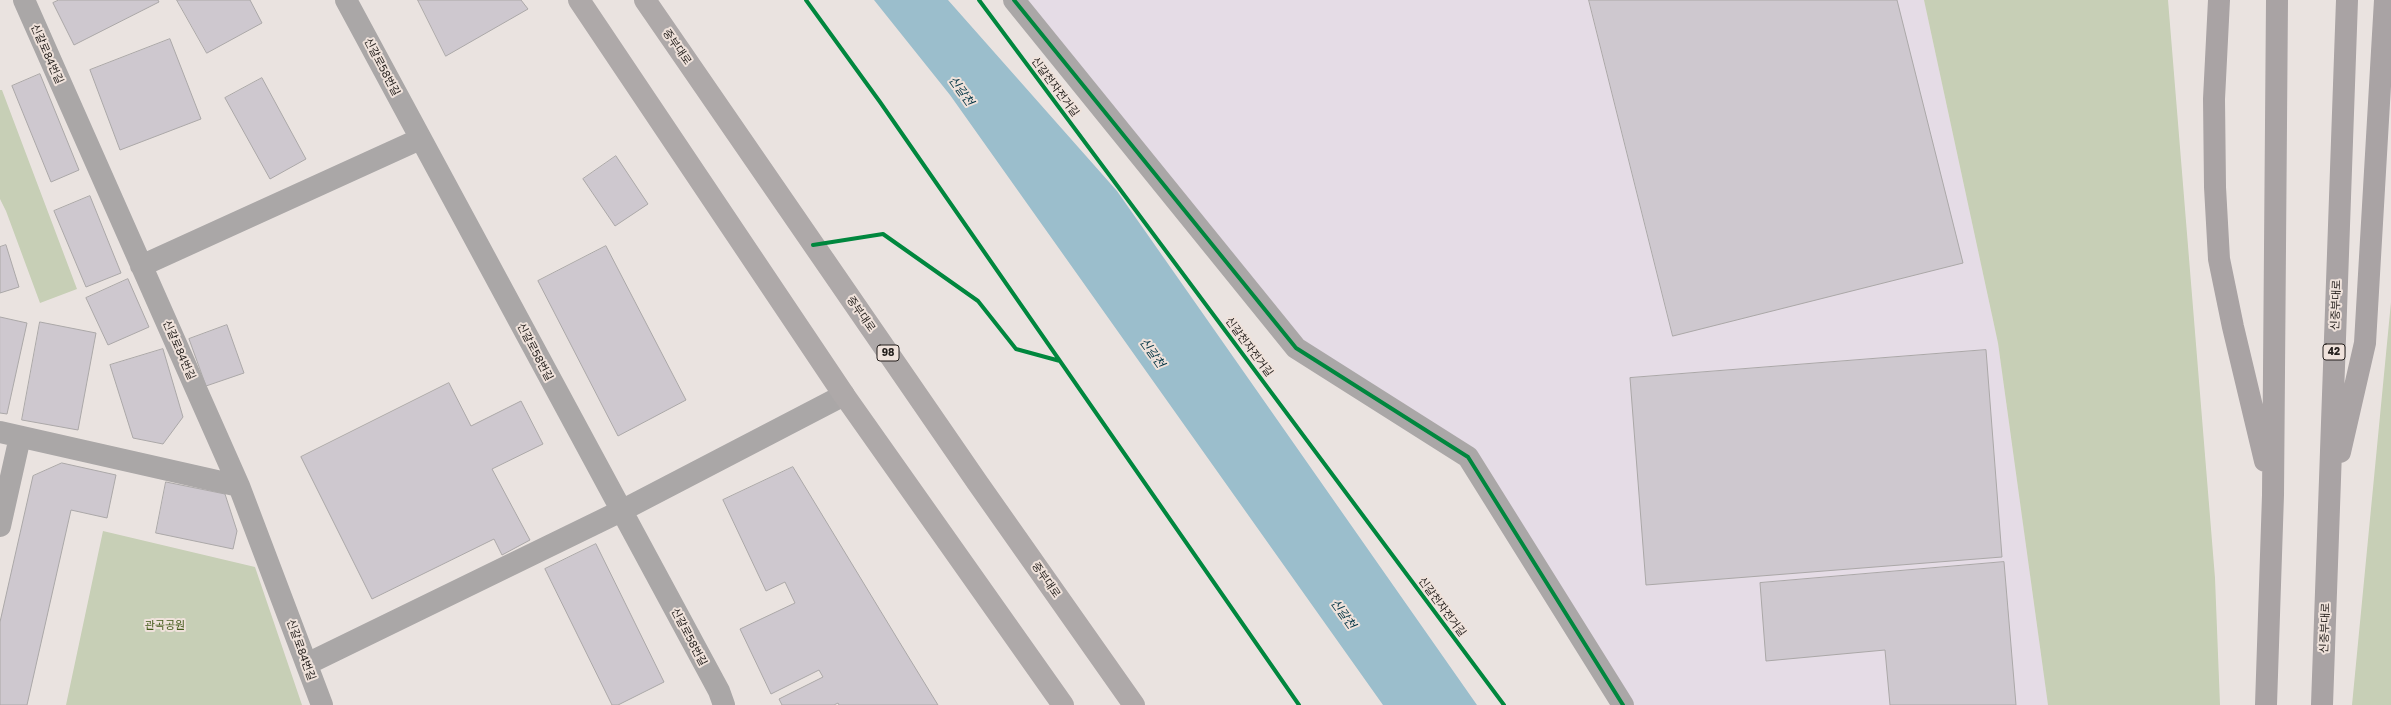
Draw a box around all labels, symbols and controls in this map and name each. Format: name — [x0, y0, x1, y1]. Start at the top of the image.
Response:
street label: 신갈로84번길 — [28, 22, 66, 86]
street label: 중부대로 — [660, 27, 694, 67]
street label: 신갈로58번길 — [361, 36, 403, 98]
street label: 신갈천자전거길 — [1028, 55, 1082, 119]
water label: 신갈천 — [945, 73, 977, 109]
street label: 신중부대로 — [2329, 279, 2343, 331]
street label: 중부대로 — [844, 294, 878, 334]
street label: 신갈천자전거길 — [1222, 315, 1276, 379]
street label: 신갈로84번길 — [160, 318, 198, 382]
street label: 신갈로58번길 — [514, 321, 556, 383]
water label: 신갈천 — [1136, 335, 1168, 371]
road number: 42 — [2323, 344, 2345, 360]
road number: 98 — [877, 345, 899, 361]
street label: 중부대로 — [1029, 560, 1063, 600]
street label: 신갈천자전거길 — [1415, 575, 1469, 639]
water label: 신갈천 — [1327, 596, 1359, 632]
street label: 신중부대로 — [2318, 602, 2332, 654]
street label: 신갈로58번길 — [668, 606, 710, 668]
street label: 신갈로84번길 — [284, 618, 318, 682]
park label: 관곡공원 — [145, 619, 185, 633]

